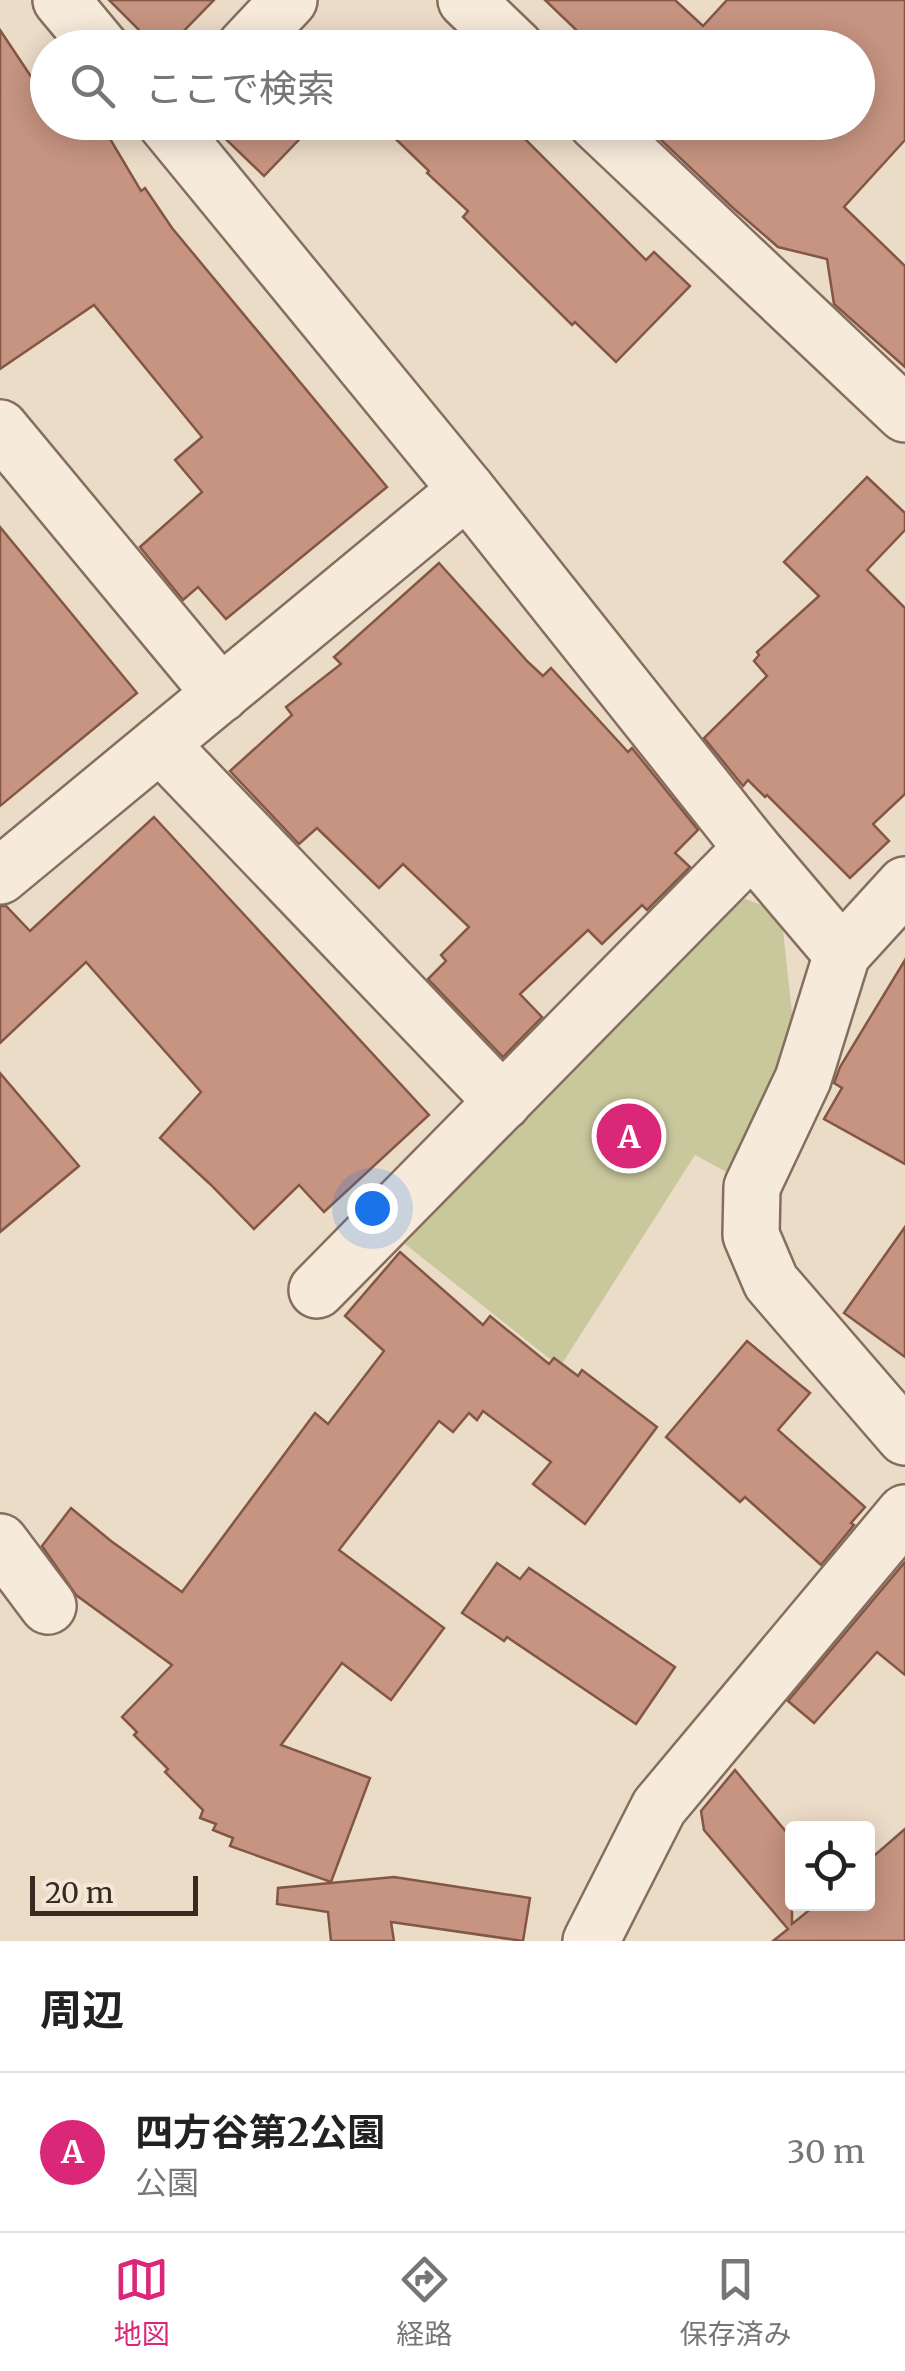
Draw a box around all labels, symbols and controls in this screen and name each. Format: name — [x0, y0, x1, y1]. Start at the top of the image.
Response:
search box — [30, 30, 875, 140]
icon: search — [65, 58, 120, 113]
text: ここで検索 — [145, 65, 335, 112]
pin: A — [596, 1098, 662, 1174]
your location — [347, 1183, 398, 1234]
map controls — [785, 1821, 875, 1911]
button: locate — [785, 1821, 875, 1911]
scale bar — [30, 1871, 198, 1916]
text: 20 m — [45, 1875, 114, 1911]
text: 周辺 — [40, 1984, 124, 2036]
text: 四方谷第2公園 — [135, 2109, 385, 2156]
text: A — [61, 2132, 84, 2172]
text: 30 m — [787, 2132, 865, 2172]
text: 公園 — [135, 2163, 199, 2203]
tab: 地図 — [113, 2252, 170, 2352]
tab: 経路 — [396, 2252, 453, 2352]
tab: 保存済み — [679, 2252, 792, 2352]

